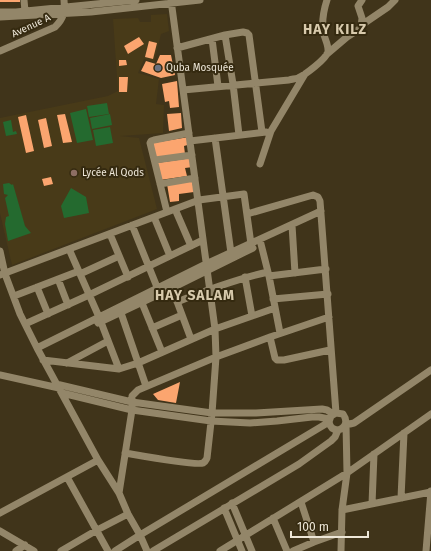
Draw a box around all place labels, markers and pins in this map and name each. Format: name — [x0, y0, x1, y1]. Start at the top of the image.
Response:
place label: Quba Mosquée — [166, 62, 234, 74]
marker: Quba Mosquée — [153, 63, 163, 73]
place label: Lycée Al Qods — [82, 167, 144, 179]
marker: Lycée Al Qods — [69, 168, 79, 178]

